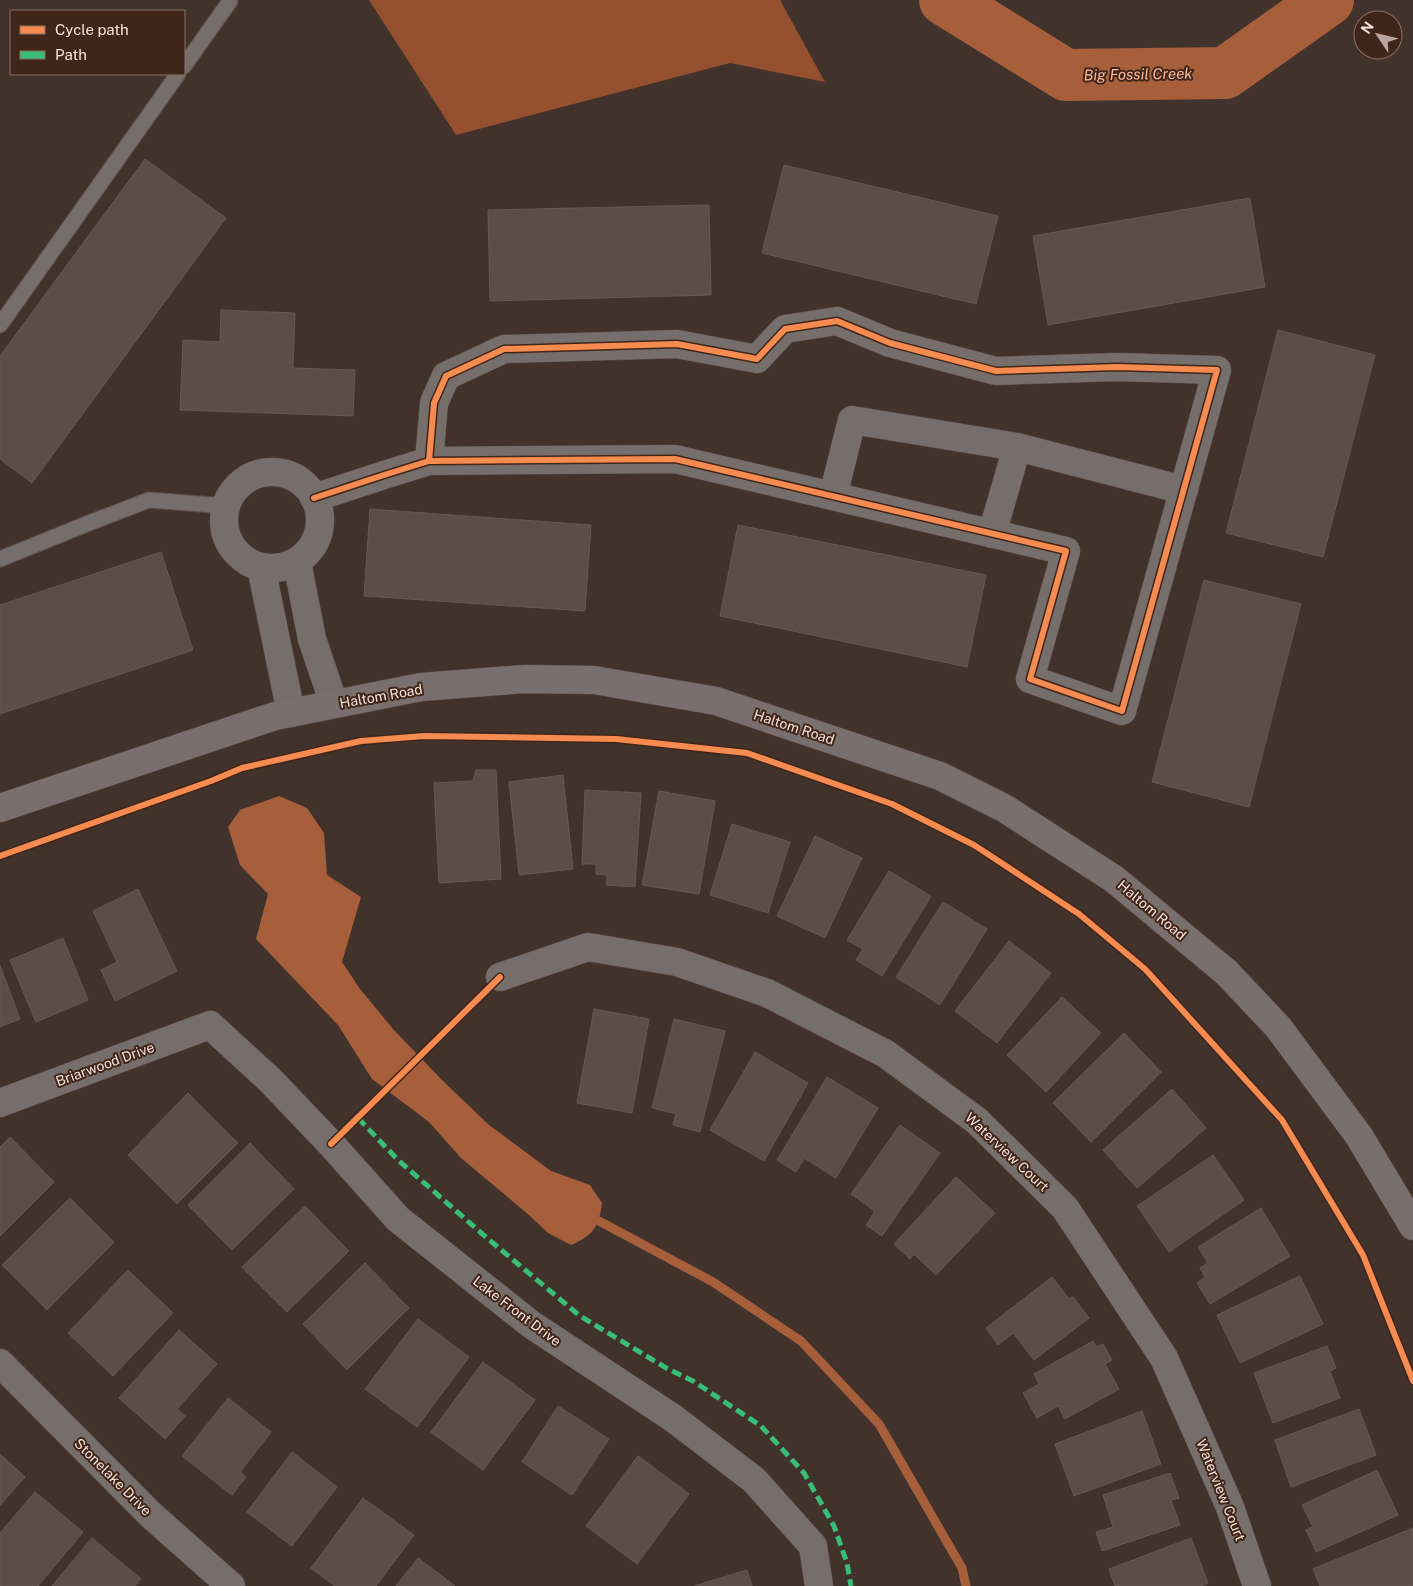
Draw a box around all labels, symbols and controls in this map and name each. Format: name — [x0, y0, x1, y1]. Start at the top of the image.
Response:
legend — [10, 10, 185, 75]
north arrow — [1353, 10, 1403, 60]
text: N — [1358, 18, 1377, 37]
text: Cycle path — [55, 21, 129, 38]
text: Path — [55, 46, 87, 63]
water label: Big Fossil Creek — [1083, 65, 1193, 83]
street label: Haltom Road — [338, 681, 424, 711]
street label: Haltom Road — [752, 706, 836, 748]
street label: Haltom Road — [1115, 877, 1189, 943]
street label: Briarwood Drive — [54, 1039, 156, 1089]
street label: Waterview Court — [962, 1109, 1052, 1195]
street label: Lake Front Drive — [470, 1273, 564, 1349]
street label: Stonelake Drive — [71, 1435, 155, 1519]
street label: Waterview Court — [1193, 1437, 1249, 1543]

